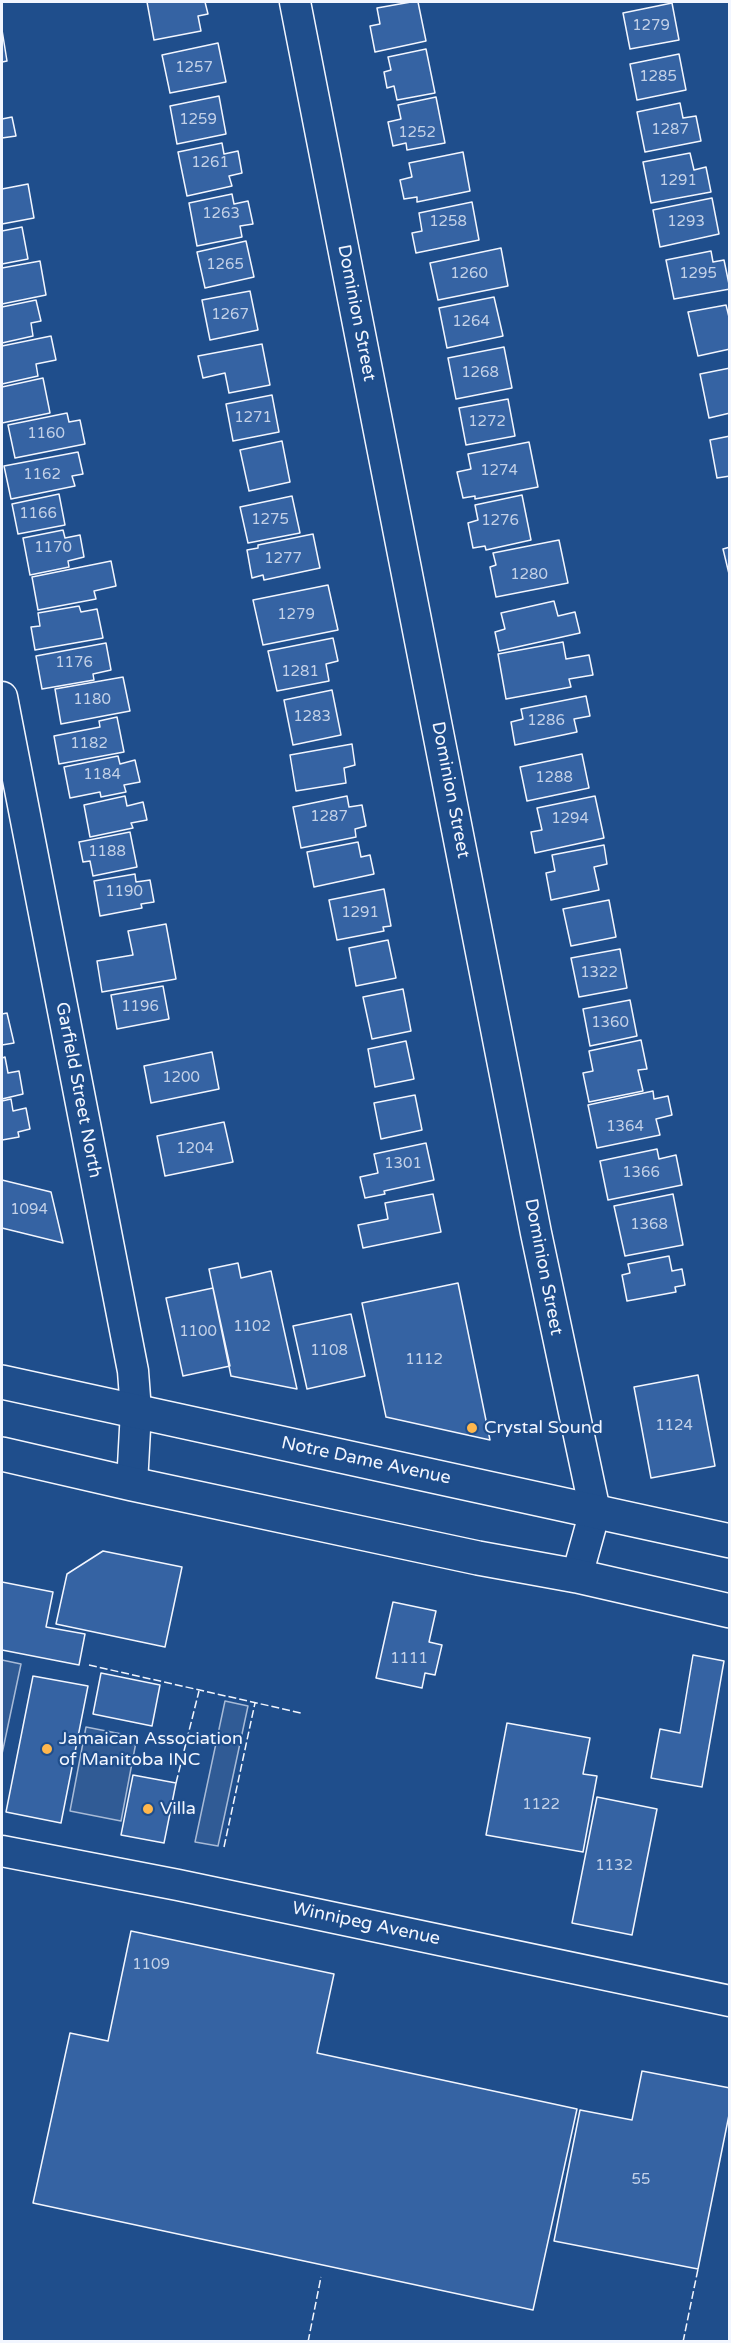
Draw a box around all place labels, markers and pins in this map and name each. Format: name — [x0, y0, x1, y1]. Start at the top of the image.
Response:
place label: Crystal Sound — [484, 1417, 603, 1439]
marker: Crystal Sound — [465, 1421, 479, 1435]
place label: Jamaican Association of Manitoba INC — [59, 1728, 243, 1770]
marker: Jamaican Association of Manitoba INC — [40, 1742, 54, 1756]
place label: Villa — [160, 1798, 196, 1820]
marker: Villa — [141, 1802, 155, 1816]

